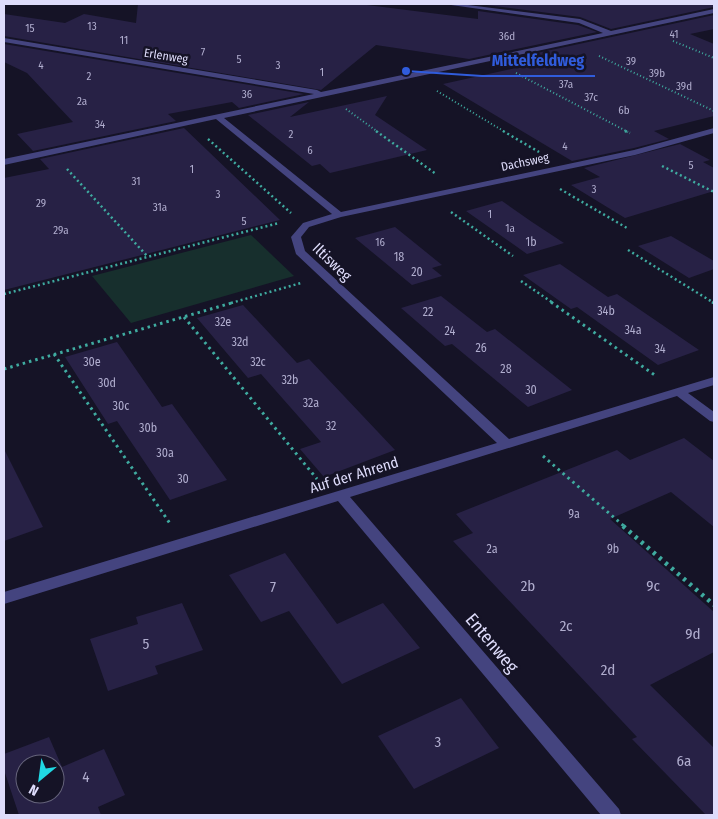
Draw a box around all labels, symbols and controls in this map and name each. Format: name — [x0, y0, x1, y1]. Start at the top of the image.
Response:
house number: 13 — [87, 20, 97, 33]
house number: 15 — [25, 22, 35, 35]
house number: 41 — [669, 28, 679, 41]
house number: 36d — [499, 30, 515, 43]
house number: 11 — [120, 34, 128, 47]
callout: Mittelfeldweg — [482, 45, 595, 76]
street label: Erlenweg — [143, 46, 189, 66]
house number: 7 — [201, 46, 206, 59]
text: Mittelfeldweg — [492, 51, 584, 70]
house number: 5 — [236, 53, 242, 66]
house number: 39 — [626, 55, 636, 68]
house number: 4 — [38, 59, 44, 72]
house number: 3 — [276, 59, 281, 72]
house number: 1 — [320, 66, 324, 79]
house number: 39b — [649, 67, 665, 80]
house number: 2 — [87, 70, 92, 83]
house number: 37a — [559, 78, 573, 91]
house number: 39d — [676, 80, 692, 93]
house number: 36 — [242, 88, 253, 101]
house number: 37c — [584, 91, 598, 104]
house number: 2a — [77, 95, 87, 108]
house number: 6b — [618, 104, 630, 117]
house number: 34 — [95, 118, 106, 131]
house number: 2 — [289, 128, 294, 141]
house number: 4 — [562, 140, 568, 153]
house number: 6 — [307, 144, 313, 157]
street label: Dachsweg — [500, 150, 551, 174]
house number: 5 — [688, 159, 694, 172]
house number: 1 — [190, 163, 194, 176]
house number: 31 — [132, 175, 141, 188]
house number: 3 — [592, 183, 597, 196]
house number: 3 — [216, 188, 221, 201]
house number: 29 — [36, 197, 46, 210]
house number: 31a — [153, 201, 167, 214]
house number: 1 — [488, 208, 492, 221]
house number: 5 — [241, 215, 247, 228]
house number: 1a — [505, 222, 515, 235]
house number: 29a — [53, 224, 69, 237]
house number: 1b — [525, 235, 537, 249]
house number: 16 — [375, 236, 385, 249]
street label: Iltisweg — [309, 239, 355, 285]
house number: 18 — [394, 250, 404, 264]
house number: 20 — [411, 265, 423, 279]
house number: 34b — [597, 304, 615, 318]
house number: 22 — [423, 305, 433, 319]
house number: 32e — [215, 315, 231, 329]
house number: 34a — [624, 323, 642, 337]
house number: 24 — [445, 324, 456, 338]
house number: 32d — [232, 335, 248, 349]
house number: 26 — [475, 341, 487, 355]
house number: 34 — [654, 342, 666, 356]
house number: 30e — [83, 355, 101, 369]
house number: 32c — [250, 355, 266, 369]
house number: 28 — [500, 362, 512, 376]
house number: 32b — [282, 373, 299, 387]
house number: 30d — [98, 376, 116, 390]
house number: 30 — [525, 383, 537, 397]
house number: 32a — [303, 396, 319, 410]
house number: 30c — [113, 399, 129, 413]
house number: 32 — [326, 419, 336, 433]
house number: 30b — [139, 421, 157, 435]
house number: 30a — [156, 446, 174, 460]
street label: Auf der Ahrend — [307, 453, 401, 497]
house number: 30 — [177, 472, 189, 486]
house number: 9a — [568, 507, 580, 521]
house number: 2a — [486, 542, 498, 556]
house number: 9b — [607, 542, 619, 556]
house number: 2b — [521, 577, 535, 595]
house number: 9c — [646, 577, 660, 595]
house number: 7 — [270, 578, 276, 596]
street label: Entenweg — [461, 609, 524, 678]
house number: 2c — [560, 617, 573, 635]
house number: 9d — [685, 625, 701, 643]
house number: 5 — [143, 635, 150, 653]
house number: 2d — [601, 661, 615, 679]
house number: 3 — [435, 733, 442, 751]
house number: 6a — [677, 752, 691, 770]
north arrow — [15, 754, 65, 804]
house number: 4 — [82, 768, 90, 786]
text: N — [26, 780, 42, 799]

